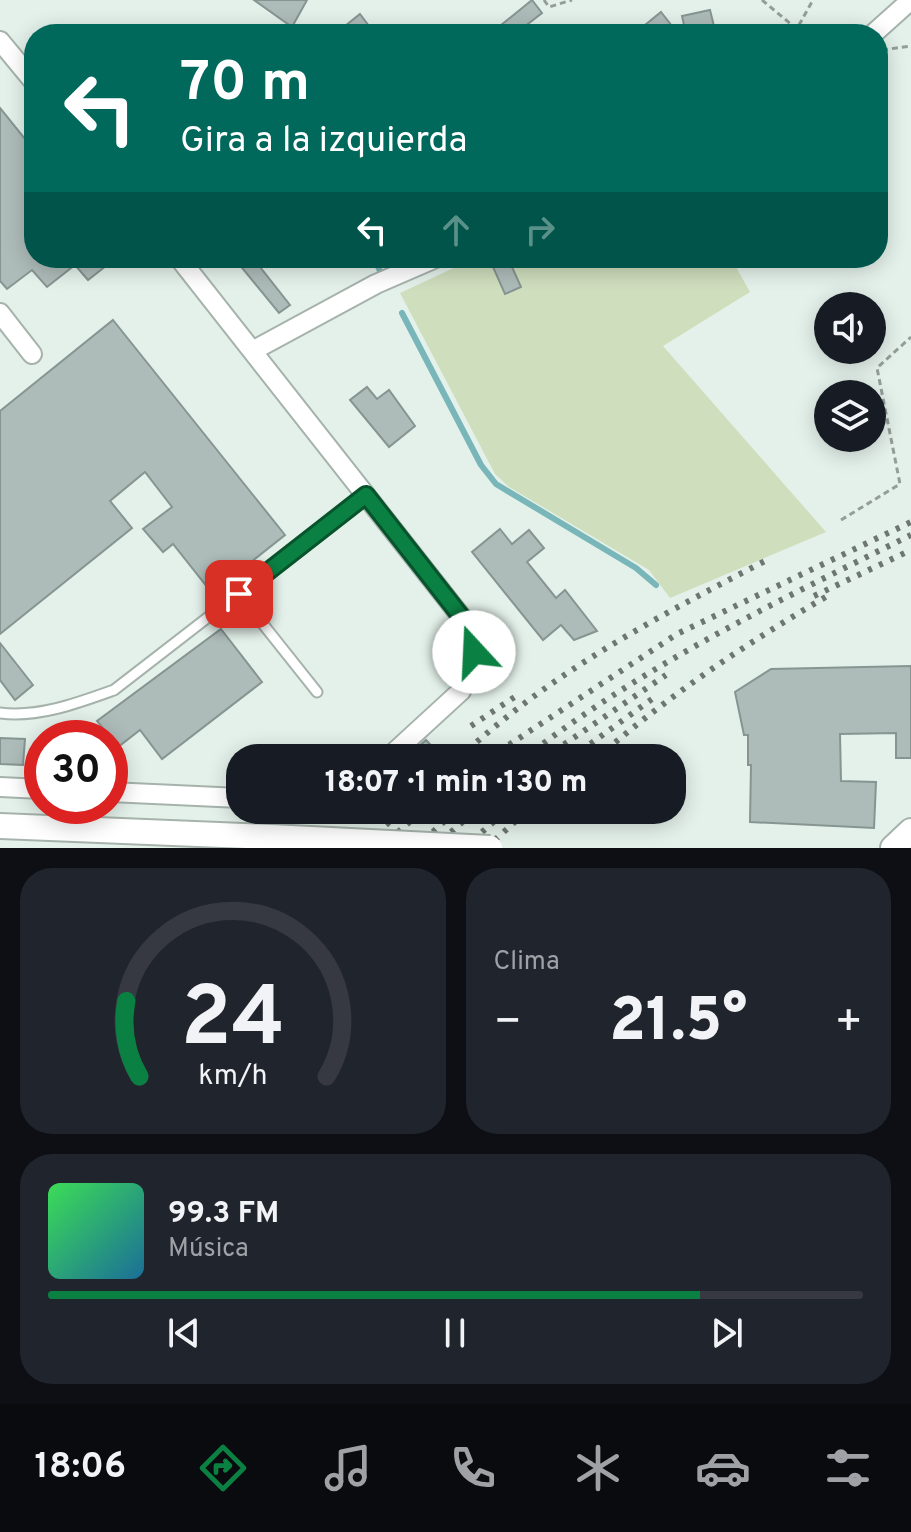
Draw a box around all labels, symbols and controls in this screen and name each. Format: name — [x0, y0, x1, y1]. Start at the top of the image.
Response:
text: 70 m — [180, 50, 310, 120]
icon: left — [48, 56, 152, 160]
text: Gira a la izquierda — [180, 119, 467, 165]
icon: left — [350, 208, 394, 252]
icon: ahead — [434, 208, 478, 252]
icon: right — [518, 208, 562, 252]
map controls — [814, 292, 886, 452]
button: sound — [814, 292, 886, 364]
button: layers — [814, 380, 886, 452]
pin — [205, 560, 273, 628]
icon: arrive — [217, 572, 261, 616]
position arrow — [432, 610, 516, 694]
speed limit sign: 30 — [24, 720, 128, 824]
text: 18:07 · 1 min · 130 m — [325, 765, 587, 802]
text: Clima — [494, 946, 560, 979]
text: 24 — [181, 970, 285, 1075]
text: 21.5° — [609, 986, 747, 1062]
text: − — [494, 996, 522, 1052]
text: + — [835, 996, 863, 1052]
text: km/h — [198, 1059, 267, 1095]
text: 99.3 FM — [168, 1196, 279, 1233]
text: Música — [168, 1233, 249, 1266]
icon: previous — [162, 1311, 206, 1355]
icon: pause — [433, 1311, 477, 1355]
icon: next — [705, 1311, 749, 1355]
icon: directions — [195, 1440, 251, 1496]
icon: music — [320, 1440, 376, 1496]
icon: phone — [445, 1440, 501, 1496]
icon: climate — [570, 1440, 626, 1496]
icon: car — [695, 1440, 751, 1496]
icon: filters — [820, 1440, 876, 1496]
text: 18:06 — [35, 1445, 126, 1491]

